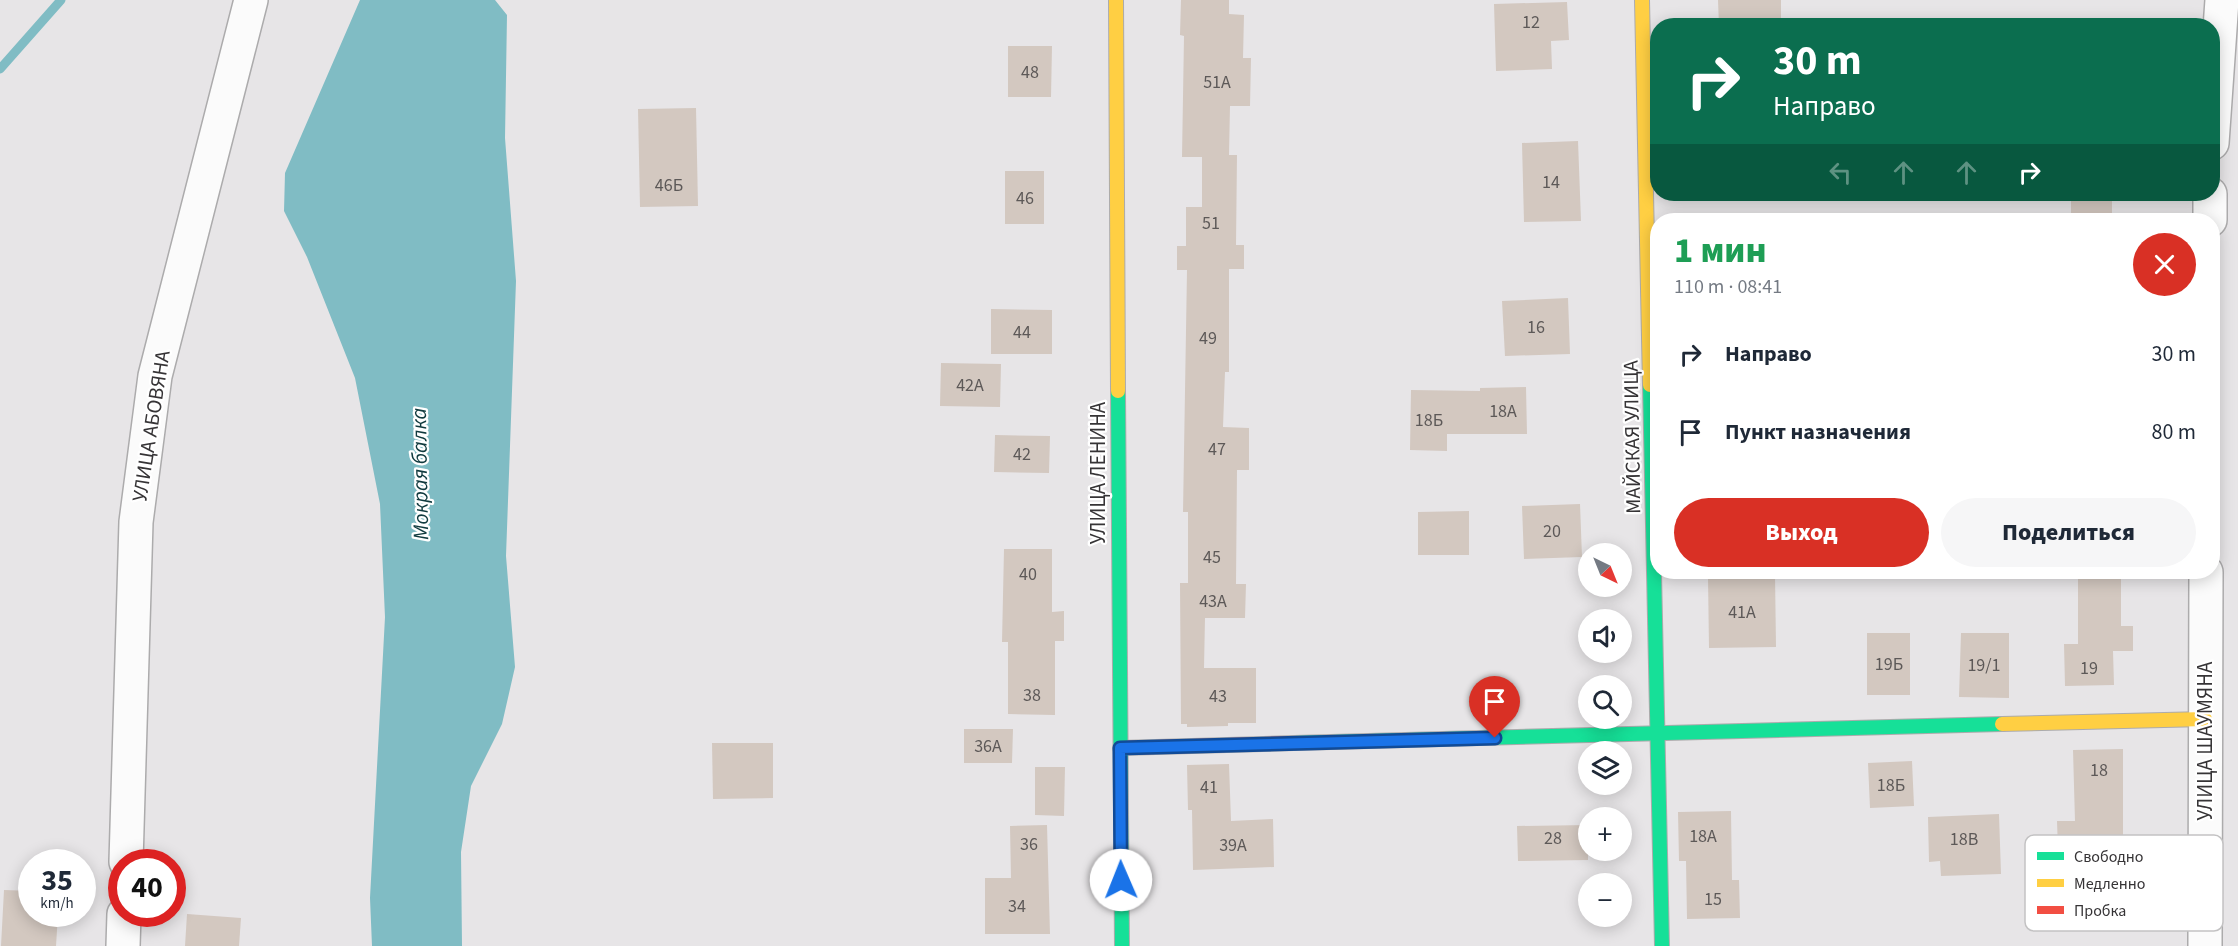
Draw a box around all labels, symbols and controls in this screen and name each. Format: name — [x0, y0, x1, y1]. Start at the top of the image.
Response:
house number: 12 — [1522, 10, 1540, 35]
text: 30 m — [1773, 31, 1862, 91]
icon: right — [1674, 42, 1752, 120]
house number: 48 — [1021, 60, 1039, 85]
house number: 51А — [1203, 70, 1231, 95]
text: Направо — [1773, 87, 1876, 126]
icon: left — [1824, 156, 1857, 189]
icon: ahead — [1887, 156, 1920, 189]
icon: ahead — [1950, 156, 1983, 189]
icon: right — [2013, 156, 2046, 189]
house number: 14 — [1542, 170, 1560, 195]
house number: 46Б — [655, 173, 683, 198]
house number: 46 — [1016, 186, 1034, 211]
house number: 51 — [1202, 211, 1220, 236]
text: 1 мин — [1674, 225, 1767, 276]
button: close — [2133, 233, 2196, 296]
text: 110 m · 08:41 — [1674, 273, 1782, 301]
house number: 16 — [1527, 315, 1545, 340]
house number: 44 — [1013, 320, 1031, 345]
house number: 49 — [1199, 326, 1217, 351]
icon: right — [1674, 338, 1707, 371]
text: Направо — [1725, 338, 1812, 370]
text: 30 m — [2151, 338, 2196, 370]
street label: УЛИЦА АБОВЯНА — [124, 348, 178, 504]
street label: МАЙСКАЯ УЛИЦА — [1616, 359, 1648, 514]
house number: 42А — [956, 373, 984, 398]
house number: 18А — [1489, 399, 1517, 424]
street label: УЛИЦА ЛЕНИНА — [1083, 401, 1113, 544]
water label: Мокрая балка — [403, 407, 437, 541]
house number: 18Б — [1415, 408, 1443, 433]
icon: arrive — [1674, 416, 1707, 449]
text: Пункт назначения — [1725, 416, 1911, 448]
text: 80 m — [2151, 416, 2196, 448]
house number: 47 — [1208, 437, 1226, 462]
house number: 42 — [1013, 442, 1031, 467]
button: Выход — [1674, 498, 1929, 567]
button: Поделиться — [1941, 498, 2196, 567]
house number: 20 — [1543, 519, 1561, 544]
north arrow — [1578, 543, 1632, 597]
map controls — [1578, 543, 1632, 927]
house number: 45 — [1203, 545, 1221, 570]
house number: 40 — [1019, 562, 1037, 587]
house number: 43А — [1199, 589, 1227, 614]
house number: 41А — [1728, 600, 1756, 625]
button: sound — [1578, 609, 1632, 663]
house number: 19Б — [1875, 652, 1903, 677]
house number: 19/1 — [1967, 653, 2001, 678]
house number: 19 — [2080, 656, 2098, 681]
street label: УЛИЦА ШАУМЯНА — [2190, 661, 2220, 820]
button: search — [1578, 675, 1632, 729]
pin — [1469, 676, 1520, 738]
house number: 38 — [1023, 683, 1041, 708]
house number: 43 — [1209, 684, 1227, 709]
icon: arrive — [1478, 685, 1511, 718]
house number: 36А — [974, 734, 1002, 759]
button: layers — [1578, 741, 1632, 795]
house number: 18 — [2090, 758, 2108, 783]
house number: 18Б — [1877, 773, 1905, 798]
house number: 41 — [1200, 775, 1218, 800]
button: + — [1578, 807, 1632, 861]
house number: 18А — [1689, 824, 1717, 849]
house number: 28 — [1544, 826, 1562, 851]
house number: 18В — [1950, 827, 1978, 852]
house number: 36 — [1020, 832, 1038, 857]
house number: 39А — [1219, 833, 1247, 858]
legend — [2025, 835, 2223, 931]
text: Свободно — [2074, 846, 2144, 868]
position arrow — [1089, 848, 1153, 912]
speed limit sign: 40 — [108, 849, 186, 927]
text: 35 — [41, 859, 73, 902]
button: − — [1578, 873, 1632, 927]
text: Медленно — [2074, 873, 2145, 895]
house number: 15 — [1704, 887, 1722, 912]
text: km/h — [40, 893, 74, 914]
house number: 34 — [1008, 894, 1026, 919]
text: Пробка — [2074, 900, 2126, 922]

